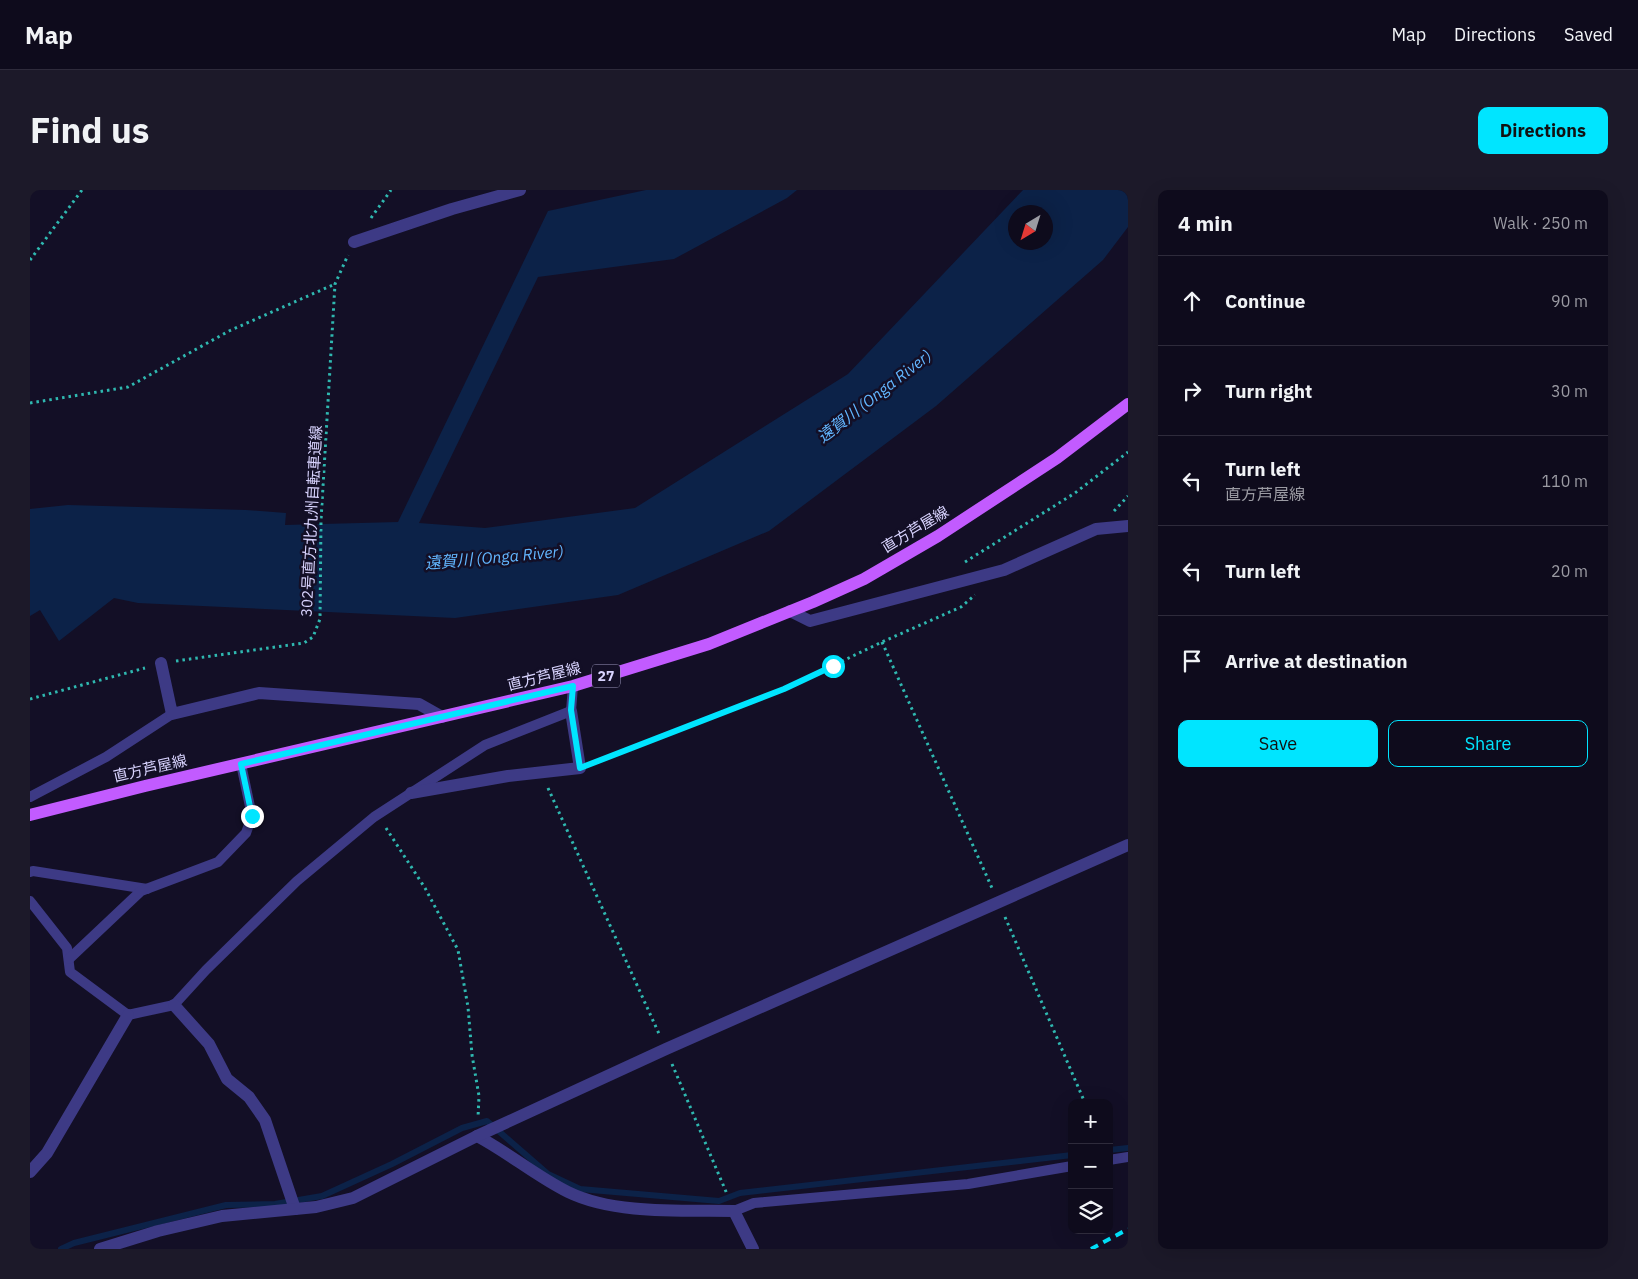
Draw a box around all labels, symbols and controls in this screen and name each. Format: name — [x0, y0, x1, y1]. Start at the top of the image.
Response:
text: Map — [25, 19, 73, 51]
text: Map — [1391, 23, 1426, 46]
text: Directions — [1454, 23, 1536, 46]
text: Saved — [1564, 23, 1613, 46]
text: Find us — [30, 107, 149, 153]
button: Directions — [1478, 107, 1608, 154]
north arrow — [1008, 205, 1053, 250]
text: 4 min — [1178, 209, 1233, 237]
text: Walk · 250 m — [1493, 213, 1588, 233]
icon: ahead — [1178, 287, 1206, 315]
text: Continue — [1225, 289, 1305, 313]
text: 90 m — [1551, 291, 1588, 311]
water label: 遠賀川 (Onga River) — [813, 345, 935, 447]
icon: right — [1178, 377, 1206, 405]
text: Turn right — [1225, 379, 1312, 403]
text: 30 m — [1551, 381, 1588, 401]
street label: 302号直方北九州自転車道線 — [296, 425, 326, 617]
text: Turn left — [1225, 457, 1301, 481]
icon: left — [1178, 467, 1206, 495]
text: 110 m — [1541, 471, 1588, 491]
text: 直方芦屋線 — [1225, 484, 1305, 504]
street label: 直方芦屋線 — [878, 502, 952, 556]
water label: 遠賀川 (Onga River) — [424, 541, 564, 573]
icon: left — [1178, 557, 1206, 585]
text: Turn left — [1225, 559, 1301, 583]
text: 20 m — [1551, 561, 1588, 581]
icon: arrive — [1178, 647, 1206, 675]
text: Arrive at destination — [1225, 649, 1408, 673]
route start — [822, 655, 845, 678]
street label: 直方芦屋線 — [505, 658, 583, 694]
road number: 27 — [592, 664, 620, 688]
button: Save — [1178, 720, 1378, 767]
button: Share — [1388, 720, 1588, 767]
street label: 直方芦屋線 — [111, 750, 189, 786]
route end — [241, 805, 264, 828]
map controls — [1068, 1099, 1113, 1234]
button: + — [1068, 1099, 1113, 1144]
button: − — [1068, 1144, 1113, 1189]
button: layers — [1068, 1189, 1113, 1234]

